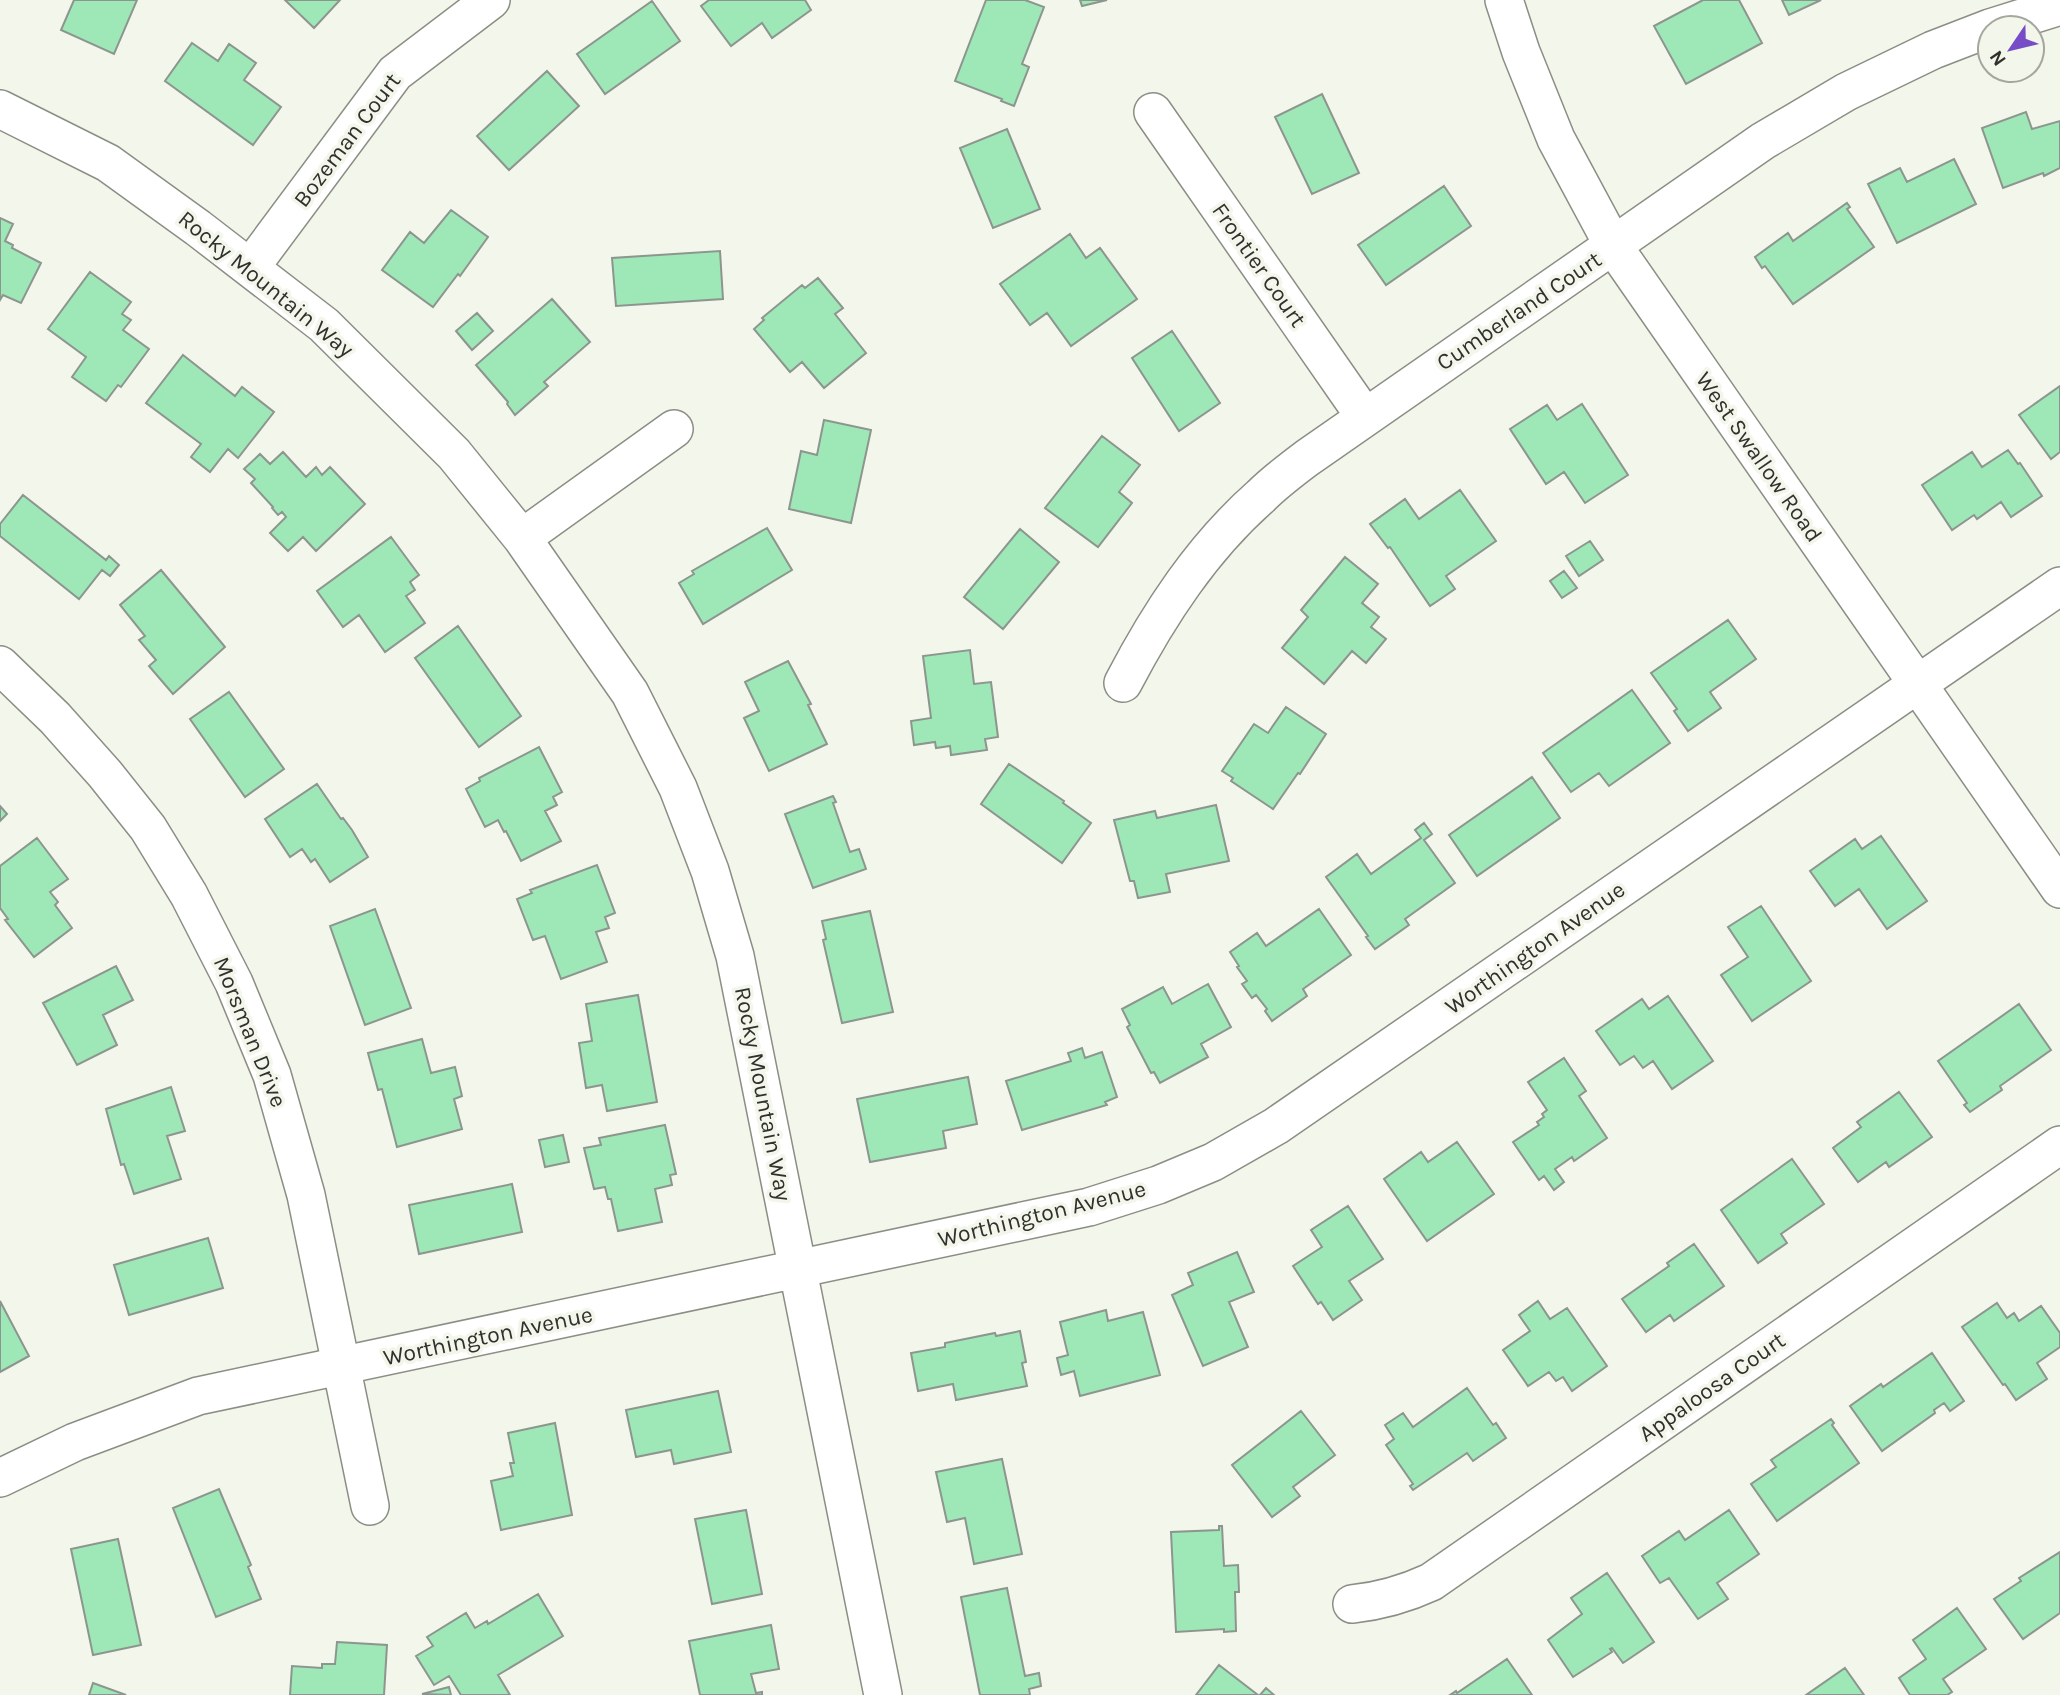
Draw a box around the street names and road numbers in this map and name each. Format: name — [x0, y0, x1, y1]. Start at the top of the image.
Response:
street label: Bozeman Court — [288, 67, 406, 212]
street label: Frontier Court — [1206, 198, 1312, 333]
street label: Rocky Mountain Way — [173, 205, 359, 363]
street label: Cumberland Court — [1431, 246, 1607, 376]
street label: West Swallow Road — [1690, 367, 1828, 547]
street label: Worthington Avenue — [1440, 876, 1630, 1020]
street label: Morsman Drive — [208, 953, 292, 1111]
street label: Rocky Mountain Way — [729, 985, 797, 1204]
street label: Worthington Avenue — [935, 1175, 1149, 1253]
street label: Worthington Avenue — [381, 1301, 595, 1371]
street label: Appaloosa Court — [1634, 1326, 1791, 1447]

